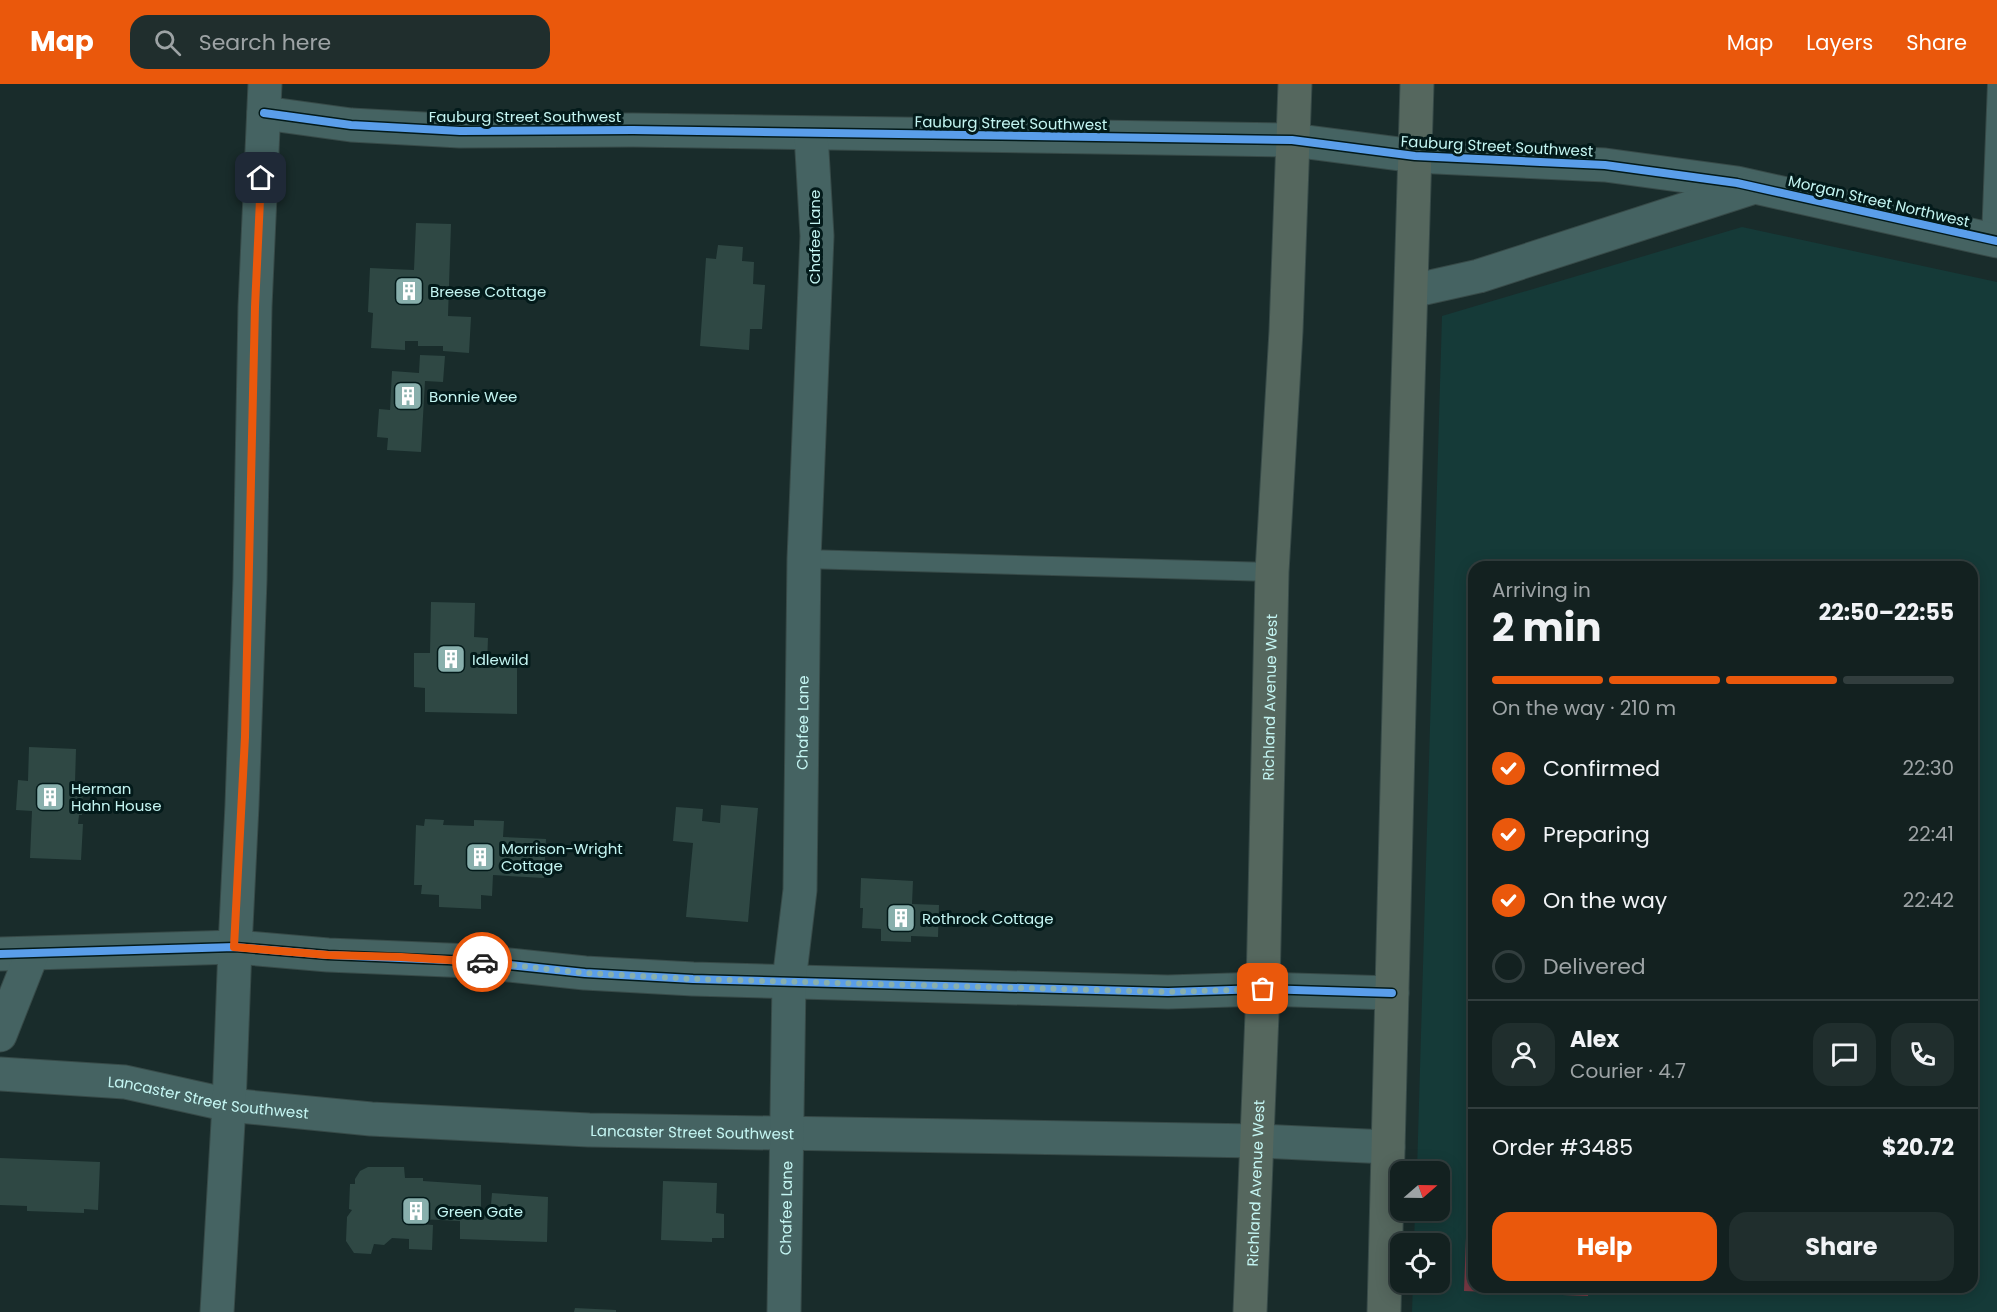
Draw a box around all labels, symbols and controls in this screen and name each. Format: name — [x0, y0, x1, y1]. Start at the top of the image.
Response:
search box — [130, 15, 550, 69]
text: Map — [30, 22, 94, 61]
icon: search — [151, 26, 184, 59]
text: Search here — [199, 27, 331, 58]
text: Map — [1727, 28, 1773, 57]
text: Layers — [1806, 28, 1873, 57]
text: Share — [1906, 28, 1967, 57]
street label: Fauburg Street Southwest — [429, 106, 621, 127]
street label: Fauburg Street Southwest — [914, 111, 1108, 135]
street label: Fauburg Street Southwest — [1400, 130, 1594, 162]
pin — [235, 152, 286, 203]
icon: home — [244, 161, 277, 194]
street label: Morgan Street Northwest — [1786, 170, 1972, 232]
street label: Chafee Lane — [804, 190, 825, 284]
building icon: Breese Cottage — [393, 275, 425, 307]
place label: Breese Cottage — [430, 281, 546, 302]
building icon: Bonnie Wee — [392, 380, 424, 412]
place label: Bonnie Wee — [429, 386, 517, 407]
text: Arriving in — [1492, 576, 1591, 604]
text: 22:50–22:55 — [1819, 597, 1954, 628]
text: 2 min — [1492, 600, 1602, 655]
street label: Richland Avenue West — [1257, 614, 1282, 781]
building icon: Idlewild — [435, 643, 467, 675]
place label: Idlewild — [472, 649, 529, 670]
street label: Chafee Lane — [791, 675, 813, 770]
text: On the way · 210 m — [1492, 694, 1676, 722]
icon: check — [1492, 752, 1525, 785]
text: Confirmed — [1543, 753, 1660, 784]
text: 22:30 — [1902, 754, 1954, 782]
place label: Herman Hahn House — [71, 778, 161, 816]
building icon: Herman Hahn House — [34, 781, 66, 813]
icon: check — [1492, 818, 1525, 851]
text: Preparing — [1543, 819, 1650, 850]
text: 22:41 — [1908, 820, 1954, 848]
place label: Morrison-Wright Cottage — [501, 838, 623, 876]
building icon: Morrison-Wright Cottage — [464, 841, 496, 873]
icon: check — [1492, 884, 1525, 917]
text: On the way — [1543, 885, 1667, 916]
text: 22:42 — [1903, 886, 1954, 914]
building icon: Rothrock Cottage — [885, 902, 917, 934]
place label: Rothrock Cottage — [922, 908, 1054, 929]
courier — [452, 932, 512, 992]
icon: car — [466, 946, 499, 979]
text: Delivered — [1543, 951, 1646, 982]
pin — [1237, 963, 1288, 1014]
icon: bag — [1246, 972, 1279, 1005]
button: person — [1492, 1023, 1555, 1086]
button: chat — [1813, 1023, 1876, 1086]
button: phone — [1891, 1023, 1954, 1086]
text: Alex — [1570, 1024, 1619, 1055]
text: Courier · 4.7 — [1570, 1057, 1686, 1085]
street label: Lancaster Street Southwest — [107, 1070, 310, 1123]
street label: Richland Avenue West — [1241, 1099, 1269, 1267]
street label: Lancaster Street Southwest — [590, 1120, 794, 1144]
text: Order #3485 — [1492, 1132, 1633, 1163]
text: $20.72 — [1882, 1132, 1954, 1163]
street label: Chafee Lane — [774, 1161, 797, 1255]
north arrow — [1390, 1161, 1450, 1221]
map controls — [1390, 1161, 1450, 1293]
building icon: Green Gate — [400, 1195, 432, 1227]
place label: Green Gate — [437, 1201, 523, 1222]
button: Help — [1492, 1212, 1717, 1281]
button: Share — [1729, 1212, 1954, 1281]
button: locate — [1390, 1233, 1450, 1293]

